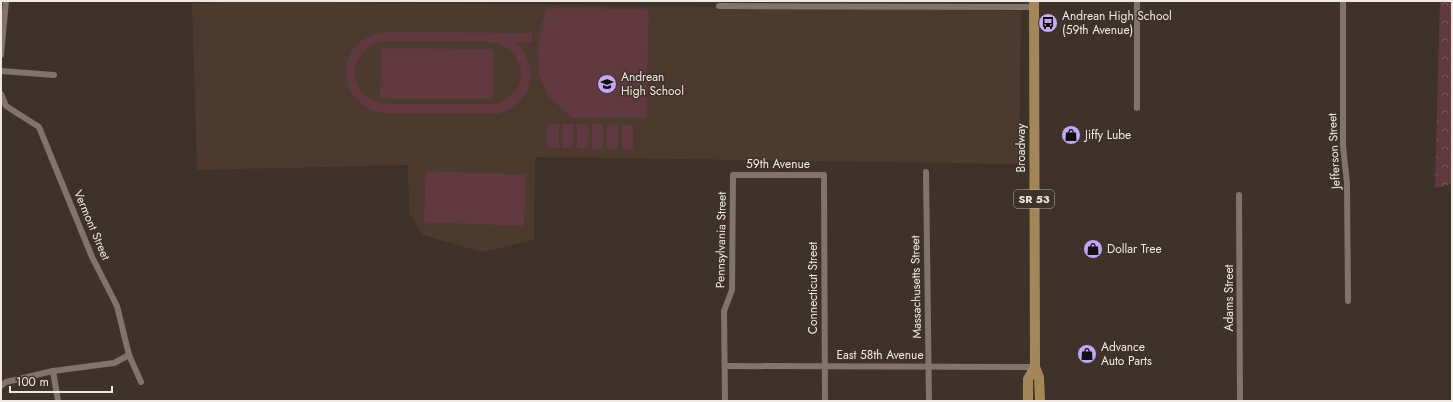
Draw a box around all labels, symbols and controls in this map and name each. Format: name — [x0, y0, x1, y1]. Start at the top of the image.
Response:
place label: Andrean High School (59th Avenue) — [1062, 7, 1172, 39]
bus stop icon: Andrean High School (59th Avenue) — [1037, 12, 1059, 34]
place label: Andrean High School — [621, 68, 684, 100]
school or university icon: Andrean High School — [596, 73, 618, 95]
street label: Jefferson Street — [1323, 112, 1345, 191]
street label: Broadway — [1012, 123, 1030, 172]
shop icon: Jiffy Lube — [1060, 124, 1082, 146]
place label: Jiffy Lube — [1083, 126, 1131, 144]
street label: 59th Avenue — [746, 155, 810, 173]
street label: Vermont Street — [69, 187, 115, 263]
road number: SR 53 — [1014, 190, 1054, 208]
street label: Pennsylvania Street — [711, 192, 731, 288]
street label: Massachusetts Street — [906, 235, 926, 339]
shop icon: Dollar Tree — [1082, 238, 1104, 260]
place label: Dollar Tree — [1107, 240, 1162, 258]
street label: Connecticut Street — [804, 242, 822, 334]
street label: Adams Street — [1220, 264, 1238, 331]
place label: Advance Auto Parts — [1101, 338, 1152, 370]
shop icon: Advance Auto Parts — [1076, 343, 1098, 365]
street label: East 58th Avenue — [836, 346, 924, 364]
scale bar — [10, 368, 112, 394]
text: 100 m — [16, 373, 49, 391]

